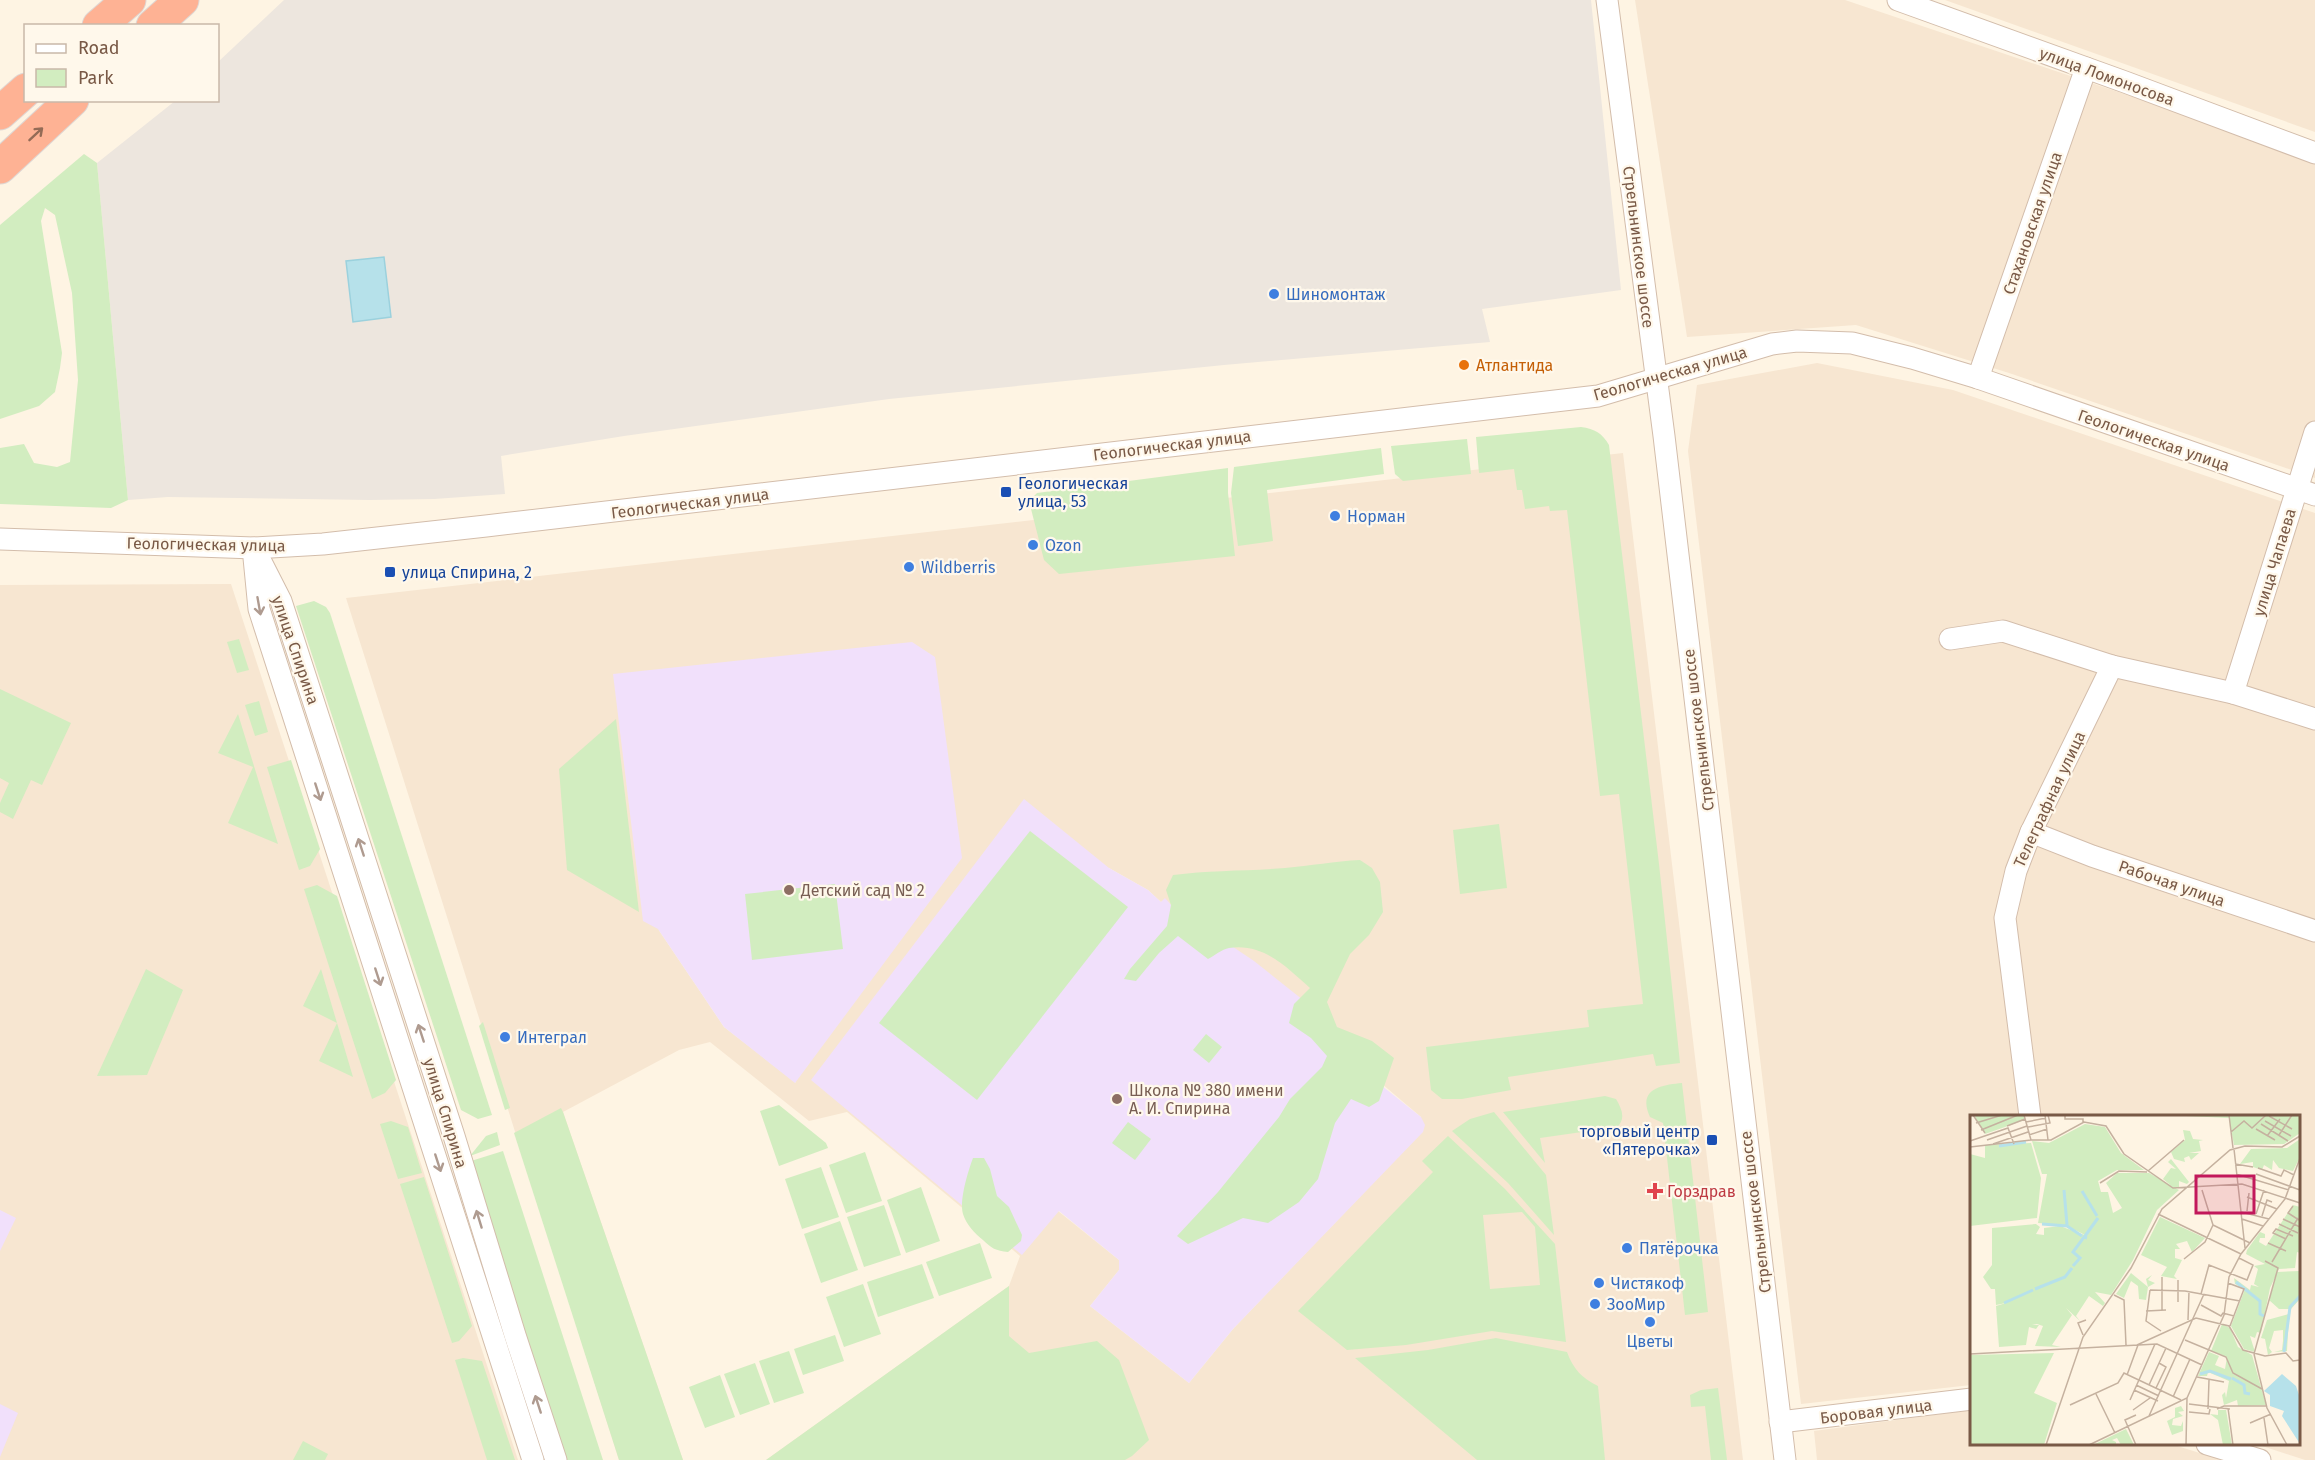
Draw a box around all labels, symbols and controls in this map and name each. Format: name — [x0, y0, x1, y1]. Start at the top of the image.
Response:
legend — [24, 24, 219, 102]
text: Road — [78, 37, 120, 59]
street label: улица Ломоносова — [2037, 43, 2177, 110]
text: Park — [78, 67, 114, 89]
one-way arrow — [28, 127, 43, 141]
street label: Стахановская улица — [1999, 149, 2066, 297]
street label: Стрельнинское шоссе — [1619, 165, 1658, 329]
place label: Шиномонтаж — [1286, 285, 1386, 304]
marker: Шиномонтаж — [1267, 287, 1281, 301]
street label: Геологическая улица — [1591, 342, 1749, 405]
place label: Атлантида — [1476, 356, 1553, 375]
marker: Атлантида — [1457, 358, 1471, 372]
street label: Геологическая улица — [2076, 406, 2232, 475]
street label: Геологическая улица — [1092, 426, 1252, 465]
place label: Геологическая улица, 53 — [1018, 474, 1128, 511]
street label: Геологическая улица — [610, 484, 770, 523]
marker: Геологическая улица, 53 — [999, 485, 1013, 499]
street label: улица Чапаева — [2249, 506, 2300, 618]
place label: Норман — [1347, 507, 1406, 526]
marker: Норман — [1328, 509, 1342, 523]
street label: Геологическая улица — [126, 534, 286, 555]
place label: Ozon — [1045, 536, 1082, 555]
marker: Ozon — [1026, 538, 1040, 552]
place label: Wildberris — [921, 558, 995, 577]
marker: Wildberris — [902, 560, 916, 574]
place label: улица Спирина, 2 — [402, 563, 532, 582]
marker: улица Спирина, 2 — [383, 565, 397, 579]
street label: улица Спирина — [268, 593, 323, 707]
one-way arrow — [254, 596, 265, 615]
street label: Стрельнинское шоссе — [1679, 648, 1718, 812]
street label: Телеграфная улица — [2010, 728, 2089, 870]
one-way arrow — [313, 782, 324, 801]
one-way arrow — [355, 838, 366, 857]
street label: Рабочая улица — [2116, 856, 2227, 911]
place label: Детский сад № 2 — [800, 881, 925, 900]
marker: Детский сад № 2 — [782, 883, 796, 897]
one-way arrow — [373, 967, 384, 986]
one-way arrow — [415, 1023, 426, 1042]
place label: Интеграл — [517, 1028, 587, 1047]
marker: Интеграл — [498, 1030, 512, 1044]
street label: улица Спирина — [420, 1056, 471, 1170]
place label: Школа № 380 имени А. И. Спирина — [1129, 1081, 1284, 1118]
marker: Школа № 380 имени А. И. Спирина — [1110, 1092, 1124, 1106]
inset map — [1970, 1115, 2300, 1445]
place label: торговый центр «Пятерочка» — [1580, 1122, 1700, 1159]
street label: Стрельнинское шоссе — [1736, 1130, 1775, 1294]
marker: торговый центр «Пятерочка» — [1705, 1133, 1719, 1147]
one-way arrow — [433, 1153, 444, 1172]
place label: Горздрав — [1667, 1182, 1736, 1201]
marker: Горздрав — [1648, 1184, 1662, 1198]
one-way arrow — [473, 1209, 484, 1228]
place label: Пятёрочка — [1639, 1239, 1719, 1258]
marker: Пятёрочка — [1620, 1241, 1634, 1255]
place label: Чистякоф — [1611, 1274, 1684, 1293]
marker: Чистякоф — [1592, 1276, 1606, 1290]
place label: ЗооМир — [1607, 1295, 1666, 1314]
marker: ЗооМир — [1588, 1297, 1602, 1311]
marker: Цветы — [1643, 1315, 1657, 1329]
place label: Цветы — [1627, 1332, 1673, 1351]
one-way arrow — [532, 1395, 543, 1414]
street label: Боровая улица — [1819, 1395, 1933, 1428]

